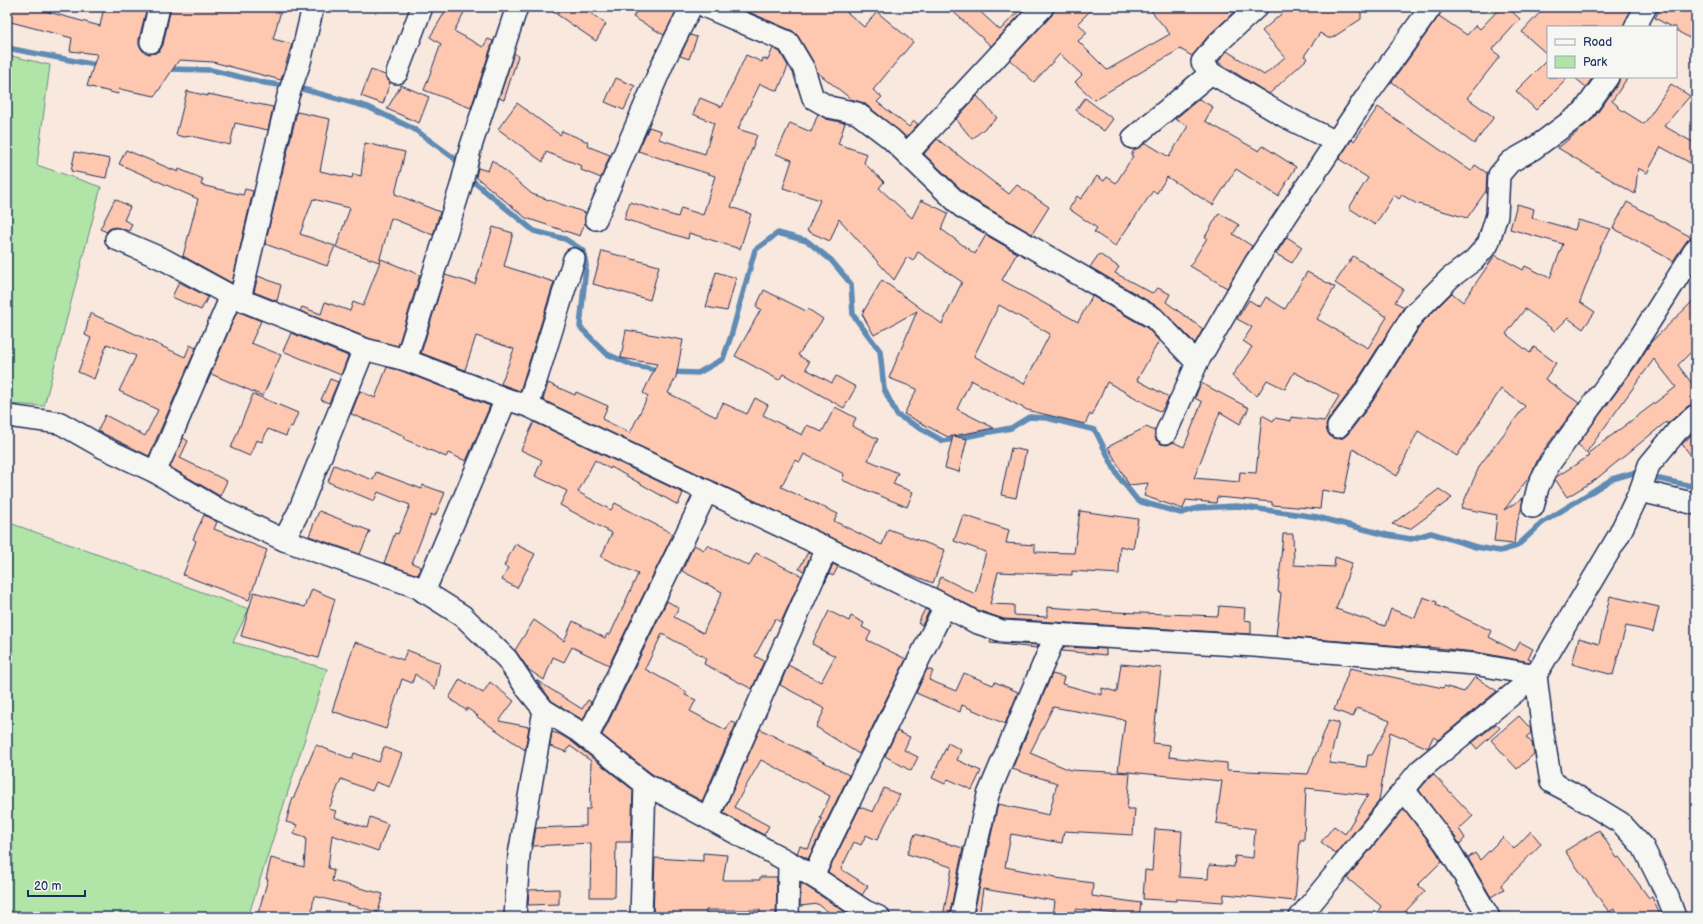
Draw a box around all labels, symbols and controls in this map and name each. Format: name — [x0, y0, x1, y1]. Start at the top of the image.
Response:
legend — [1547, 26, 1677, 78]
text: Road — [1583, 35, 1612, 50]
text: Park — [1583, 55, 1607, 70]
scale bar — [28, 872, 85, 898]
text: 20 m — [34, 879, 61, 894]

